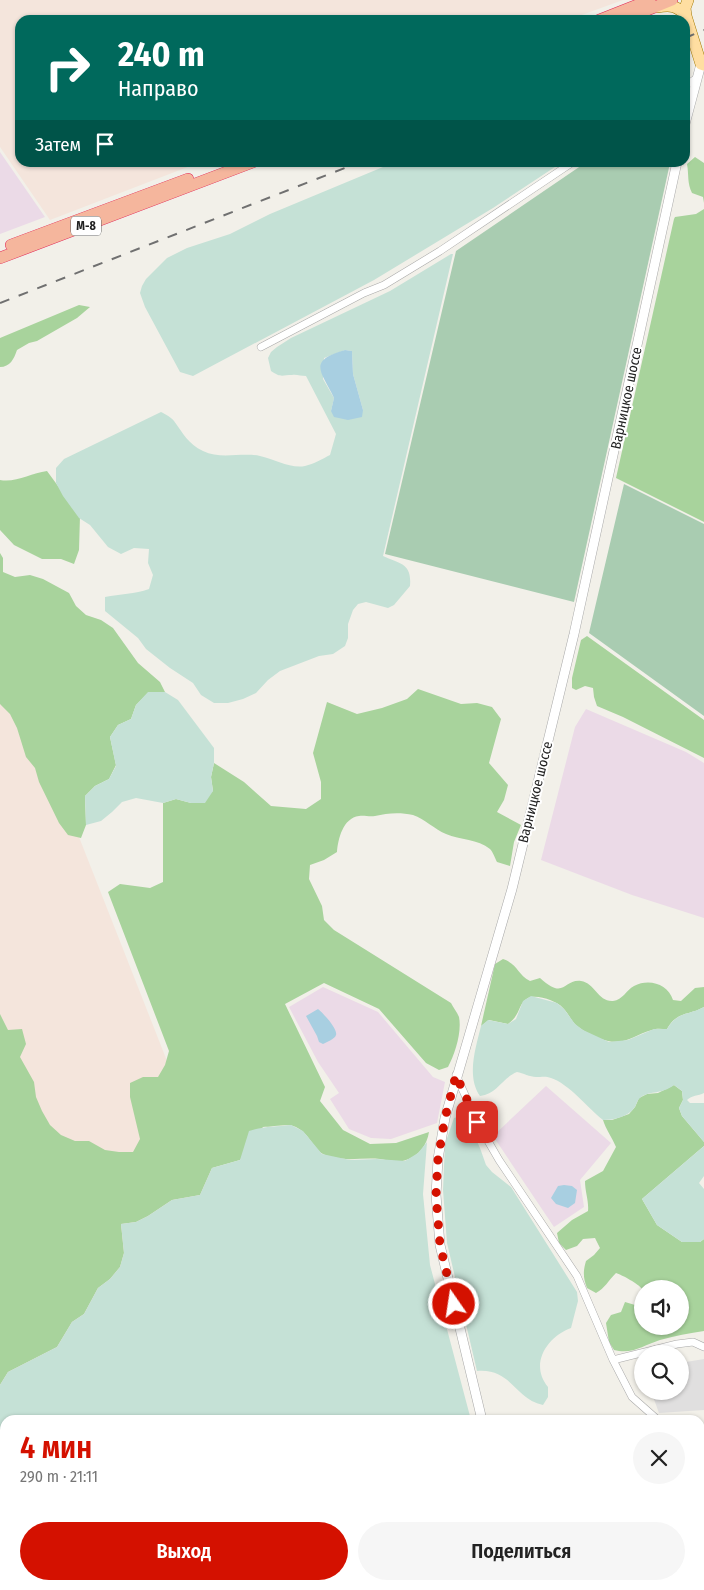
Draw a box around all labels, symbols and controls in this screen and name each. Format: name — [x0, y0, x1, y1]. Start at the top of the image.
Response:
text: 240 m — [118, 33, 205, 75]
icon: right — [35, 35, 100, 100]
text: Направо — [118, 75, 199, 102]
icon: arrive — [91, 130, 119, 158]
text: Затем — [35, 133, 81, 156]
road number: М-8 — [71, 217, 101, 236]
street label: Варницкое шоссе — [607, 345, 646, 451]
street label: Варницкое шоссе — [515, 739, 556, 845]
pin — [456, 1101, 498, 1143]
icon: arrive — [463, 1108, 491, 1136]
position arrow — [427, 1277, 479, 1329]
map controls — [634, 1280, 689, 1400]
button: sound — [634, 1280, 689, 1335]
button: search — [634, 1345, 689, 1400]
text: 4 мин — [20, 1430, 92, 1466]
button: close — [633, 1432, 685, 1484]
text: 290 m · 21:11 — [20, 1467, 98, 1486]
button: Выход — [20, 1522, 348, 1580]
button: Поделиться — [358, 1522, 685, 1580]

